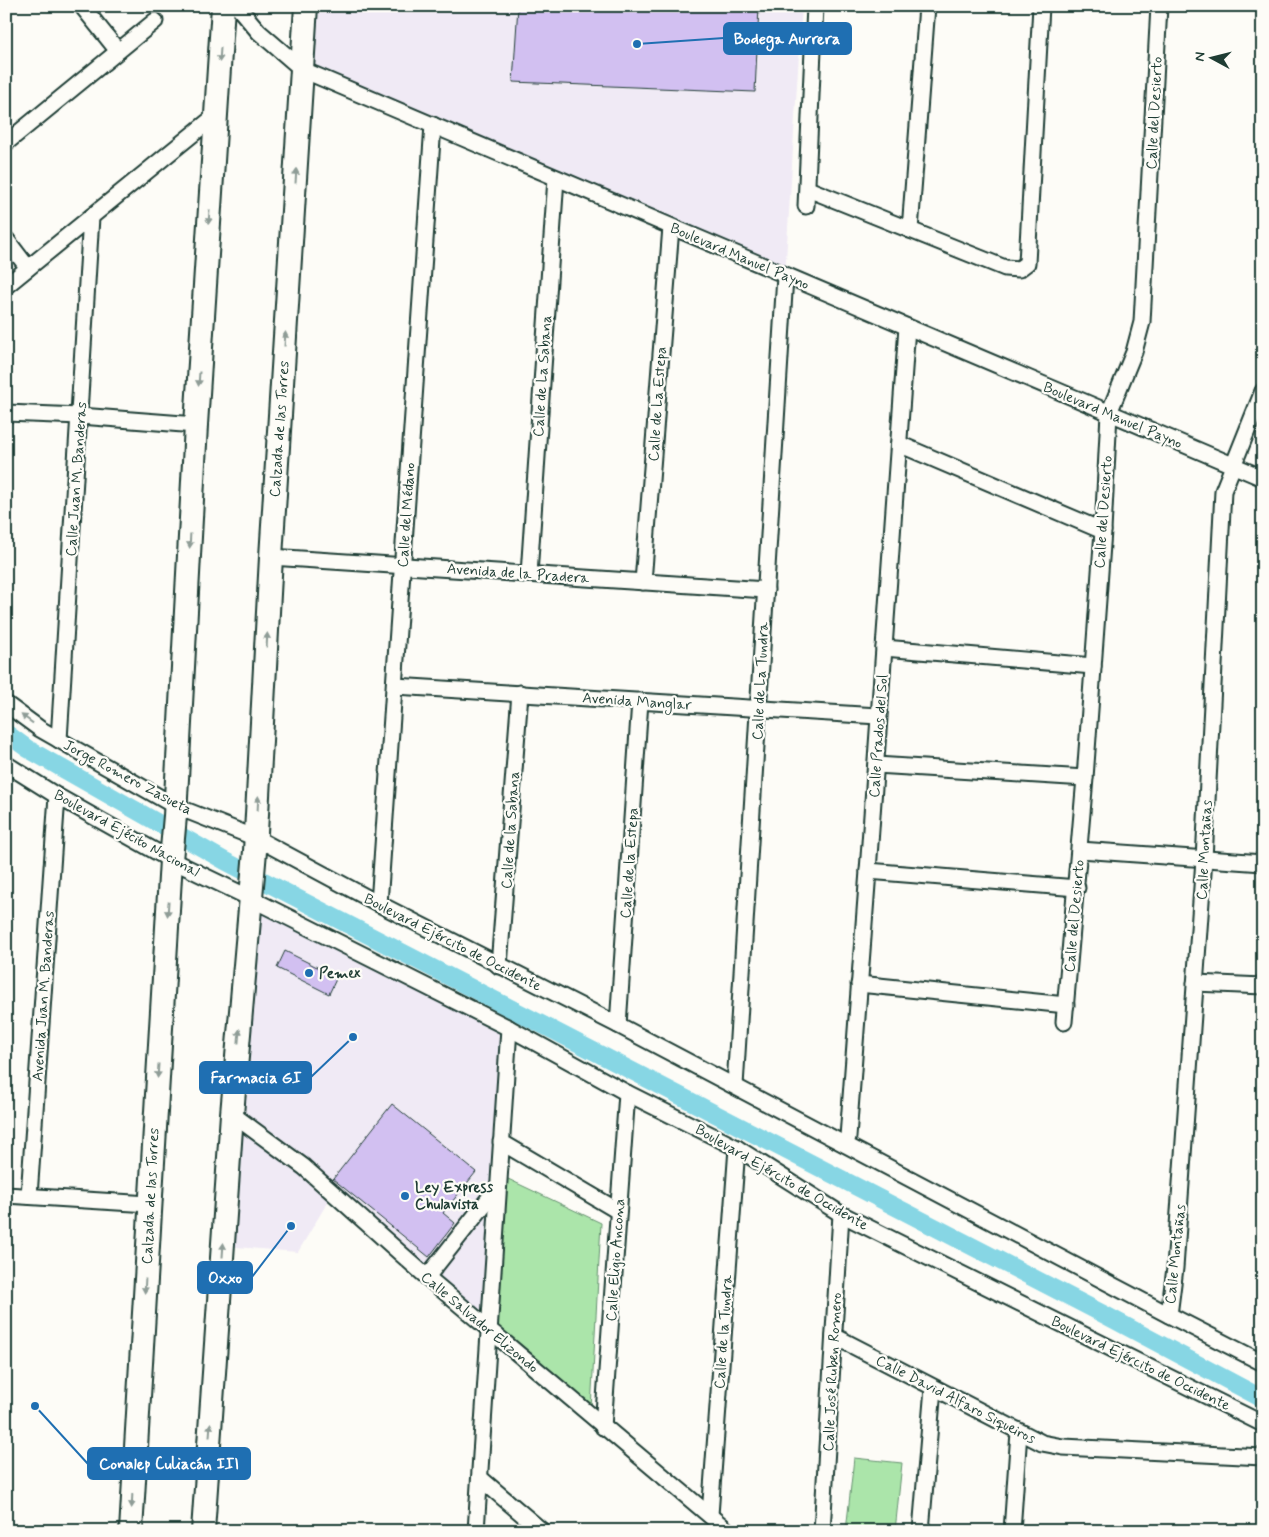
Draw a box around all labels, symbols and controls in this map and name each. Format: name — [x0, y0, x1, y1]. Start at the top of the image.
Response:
callout: Bodega Aurrera — [724, 23, 851, 54]
text: Bodega Aurrera — [734, 29, 840, 52]
north arrow — [1186, 32, 1236, 82]
one-way arrow — [215, 47, 223, 63]
text: N — [1191, 51, 1210, 62]
street label: Calle del Desierto — [1142, 56, 1168, 170]
one-way arrow — [292, 168, 300, 184]
one-way arrow — [205, 209, 213, 225]
street label: Boulevard Manuel Payno — [667, 219, 812, 295]
street label: Calle de La Sabana — [529, 314, 557, 438]
one-way arrow — [282, 330, 290, 346]
street label: Calle de La Estepa — [644, 346, 672, 462]
street label: Calzada de las Torres — [265, 360, 295, 498]
one-way arrow — [195, 371, 203, 387]
street label: Boulevard Manuel Payno — [1040, 378, 1185, 454]
street label: Calle Juan M. Banderas — [62, 401, 92, 557]
street label: Calle del Desierto — [1090, 455, 1118, 569]
street label: Calle del Médano — [393, 462, 421, 568]
one-way arrow — [186, 534, 194, 550]
street label: Avenida de la Pradera — [446, 559, 591, 589]
street label: Calle de La Tundra — [748, 620, 774, 741]
one-way arrow — [263, 632, 271, 648]
street label: Calle Prados del Sol — [865, 674, 893, 798]
street label: Avenida Manglar — [582, 688, 693, 717]
one-way arrow — [20, 714, 33, 724]
street label: Jorge Romero Zasueta — [59, 735, 196, 821]
street label: Calle de la Sabana — [497, 770, 525, 890]
street label: Boulevard Ejécito Nacional — [50, 785, 203, 882]
one-way arrow — [254, 794, 262, 810]
street label: Calle Montañas — [1192, 799, 1218, 901]
street label: Calle de la Estepa — [616, 807, 644, 919]
street label: Calle del Desierto — [1060, 859, 1090, 973]
street label: Boulevard Ejército de Occidente — [360, 889, 545, 997]
one-way arrow — [163, 901, 171, 917]
street label: Avenida Juan M. Banderas — [28, 910, 60, 1082]
place label: Pemex — [319, 964, 361, 984]
marker: Pemex — [303, 967, 315, 979]
one-way arrow — [235, 1028, 243, 1044]
callout: Farmacia GI — [200, 1062, 311, 1093]
one-way arrow — [153, 1064, 161, 1080]
text: Farmacia GI — [210, 1068, 302, 1089]
street label: Boulevard Ejército de Occidente — [691, 1120, 872, 1236]
street label: Calzada de las Torres — [137, 1127, 165, 1265]
place label: Ley Express Chulavista — [415, 1178, 494, 1215]
marker: Ley Express Chulavista — [399, 1190, 411, 1202]
street label: Calle Eligio Ancona — [602, 1198, 630, 1322]
street label: Calle Montañas — [1161, 1203, 1191, 1305]
one-way arrow — [219, 1242, 227, 1258]
callout: Oxxo — [198, 1262, 252, 1293]
text: Oxxo — [208, 1268, 243, 1289]
street label: Calle Salvador Elizondo — [416, 1268, 543, 1378]
street label: Calle de la Tundra — [710, 1273, 738, 1390]
one-way arrow — [140, 1278, 148, 1294]
street label: Calle José Ruben Romero — [819, 1292, 847, 1452]
street label: Boulevard Ejército de Occidente — [1048, 1312, 1233, 1416]
street label: Calle David Alfaro Siqueiros — [872, 1351, 1039, 1449]
one-way arrow — [207, 1421, 215, 1437]
callout: Conalep Culiacán III — [88, 1448, 250, 1479]
text: Conalep Culiacán III — [99, 1454, 239, 1475]
one-way arrow — [128, 1493, 136, 1509]

